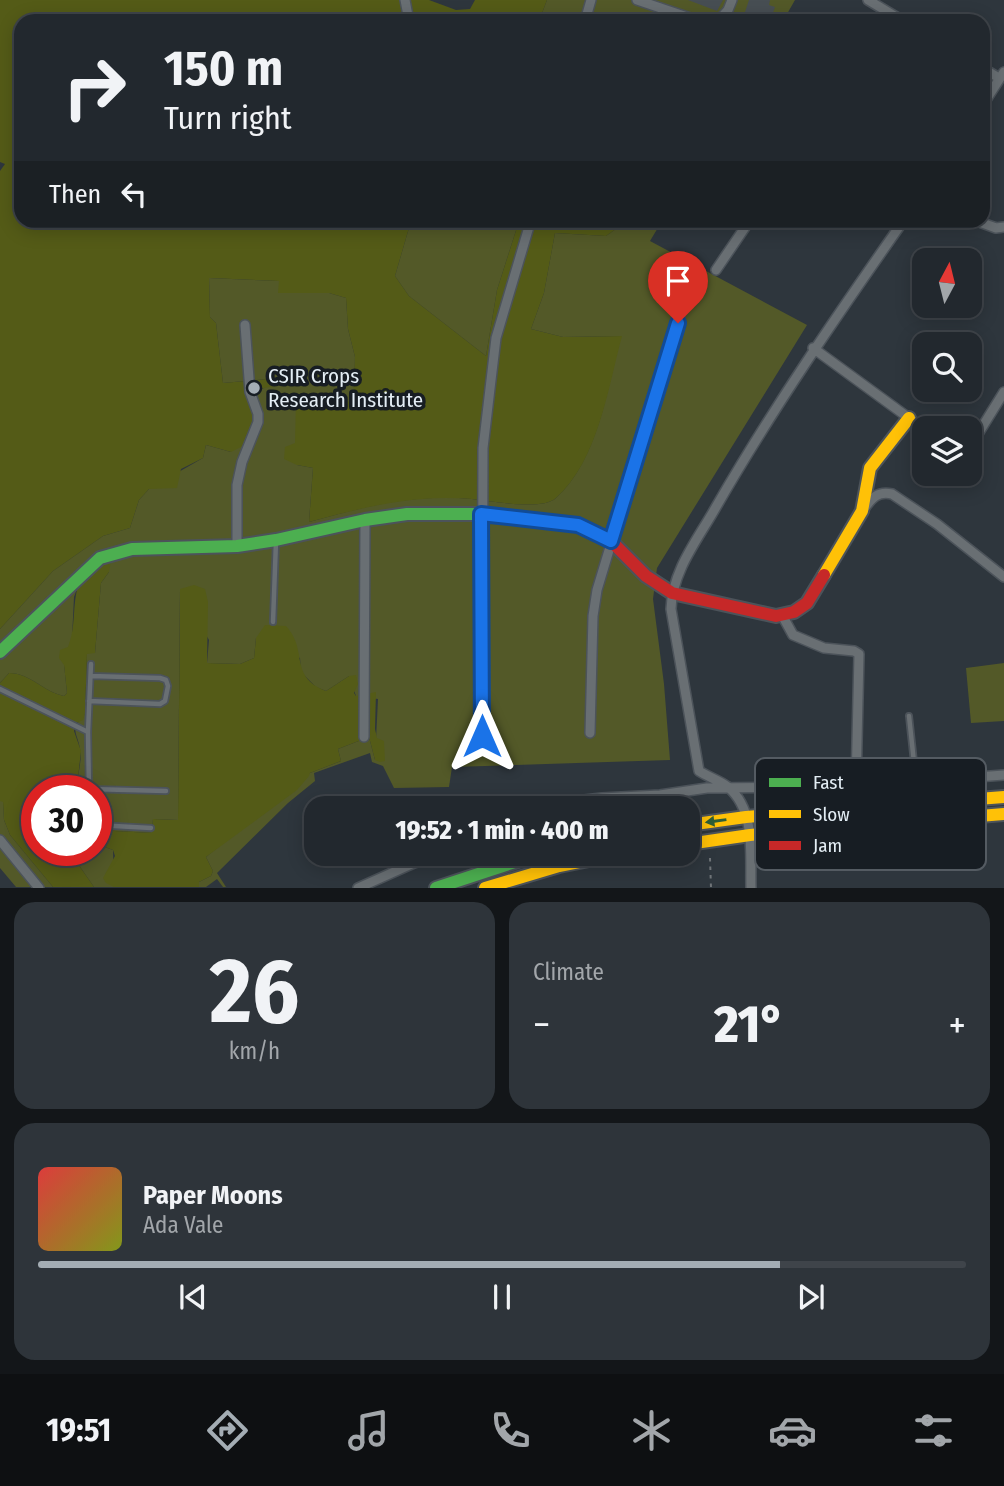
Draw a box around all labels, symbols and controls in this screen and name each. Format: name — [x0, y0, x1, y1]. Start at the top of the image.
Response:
text: 150 m — [164, 39, 283, 98]
icon: right — [49, 42, 140, 133]
text: Turn right — [164, 99, 291, 137]
icon: left — [115, 175, 153, 213]
text: Then — [49, 179, 101, 210]
north arrow — [912, 248, 982, 318]
map controls — [912, 248, 982, 486]
pin — [648, 251, 708, 323]
icon: arrive — [659, 262, 697, 300]
button: search — [912, 332, 982, 402]
place label: CSIR Crops Research Institute — [268, 363, 423, 413]
marker: CSIR Crops Research Institute — [246, 380, 262, 396]
button: layers — [912, 416, 982, 486]
position arrow — [445, 699, 519, 773]
legend — [755, 758, 986, 870]
text: Fast — [813, 771, 844, 794]
speed limit sign: 30 — [21, 775, 112, 866]
text: Slow — [813, 803, 850, 826]
text: 19:52 · 1 min · 400 m — [396, 815, 608, 846]
one-way arrow — [705, 816, 727, 827]
text: Jam — [813, 834, 842, 857]
text: 26 — [210, 937, 299, 1046]
text: Climate — [533, 958, 604, 986]
text: 21° — [714, 993, 785, 1056]
text: − — [533, 1002, 550, 1048]
text: + — [949, 1002, 966, 1048]
text: km/h — [229, 1037, 280, 1065]
text: Paper Moons — [143, 1180, 283, 1211]
text: Ada Vale — [143, 1211, 223, 1239]
icon: previous — [174, 1278, 212, 1316]
icon: pause — [483, 1278, 521, 1316]
icon: next — [792, 1278, 830, 1316]
icon: directions — [203, 1406, 252, 1455]
icon: music — [344, 1406, 393, 1455]
icon: phone — [486, 1406, 535, 1455]
icon: climate — [627, 1406, 676, 1455]
icon: car — [768, 1406, 817, 1455]
icon: filters — [909, 1406, 958, 1455]
text: 19:51 — [46, 1411, 111, 1449]

